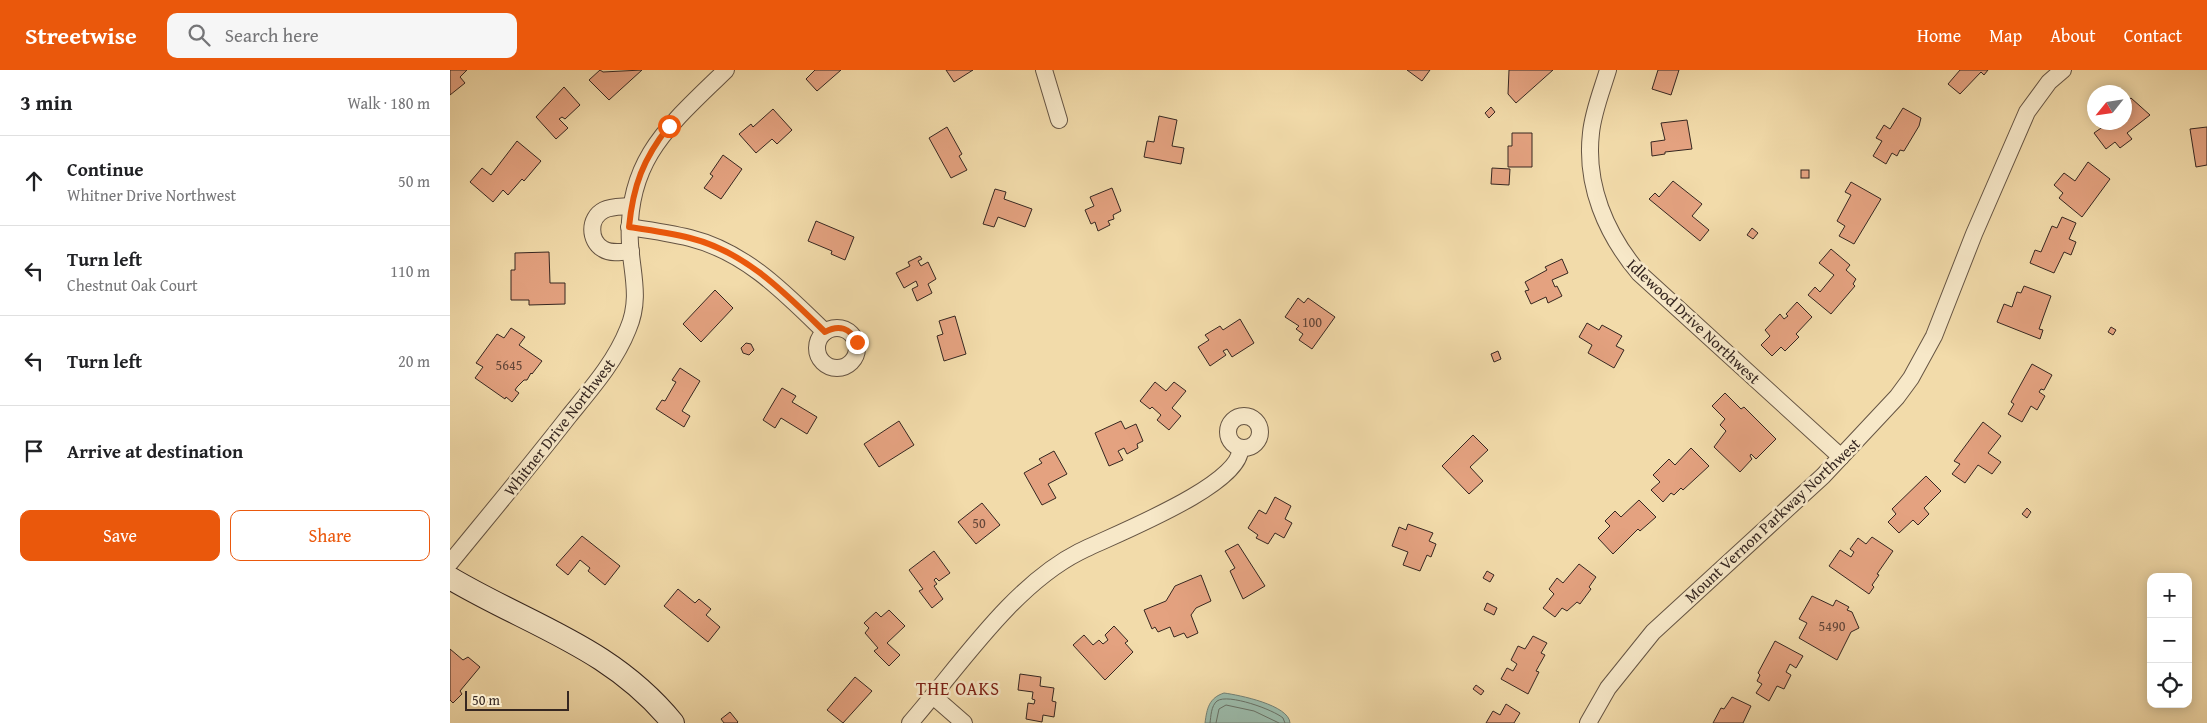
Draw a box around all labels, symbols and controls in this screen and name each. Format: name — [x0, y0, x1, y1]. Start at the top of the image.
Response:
search box — [167, 13, 517, 58]
text: Streetwise — [25, 18, 137, 53]
icon: search — [185, 21, 213, 49]
text: Search here — [225, 21, 319, 49]
text: Home — [1917, 22, 1961, 49]
text: Map — [1989, 22, 2022, 49]
text: About — [2050, 22, 2096, 49]
text: Contact — [2124, 22, 2182, 49]
north arrow — [2087, 85, 2132, 130]
text: 3 min — [20, 87, 72, 118]
text: Walk · 180 m — [347, 91, 430, 115]
route start — [658, 115, 681, 138]
text: Continue — [67, 155, 144, 183]
icon: ahead — [20, 167, 48, 195]
text: 50 m — [398, 169, 430, 193]
text: Whitner Drive Northwest — [67, 183, 236, 207]
text: Turn left — [67, 245, 142, 273]
street label: Idlewood Drive Northwest — [1622, 253, 1766, 390]
icon: left — [20, 257, 48, 285]
text: 110 m — [390, 259, 430, 283]
text: Chestnut Oak Court — [67, 273, 198, 297]
house number: 100 — [1302, 312, 1322, 332]
route end — [846, 331, 869, 354]
icon: left — [20, 347, 48, 375]
text: Turn left — [67, 347, 142, 375]
text: 20 m — [398, 349, 430, 373]
street label: Whitner Drive Northwest — [497, 353, 621, 501]
house number: 5645 — [496, 355, 522, 375]
street label: Mount Vernon Parkway Northwest — [1679, 432, 1866, 608]
icon: arrive — [20, 437, 48, 465]
text: Arrive at destination — [67, 437, 243, 465]
button: Save — [20, 510, 220, 561]
button: Share — [230, 510, 430, 561]
house number: 50 — [972, 513, 986, 533]
map controls — [2147, 573, 2192, 708]
button: + — [2147, 573, 2192, 618]
house number: 5490 — [1819, 616, 1846, 636]
button: − — [2147, 618, 2192, 663]
button: locate — [2147, 663, 2192, 708]
district label: THE OAKS — [916, 675, 1000, 702]
scale bar — [465, 688, 569, 711]
text: 50 m — [472, 690, 500, 710]

